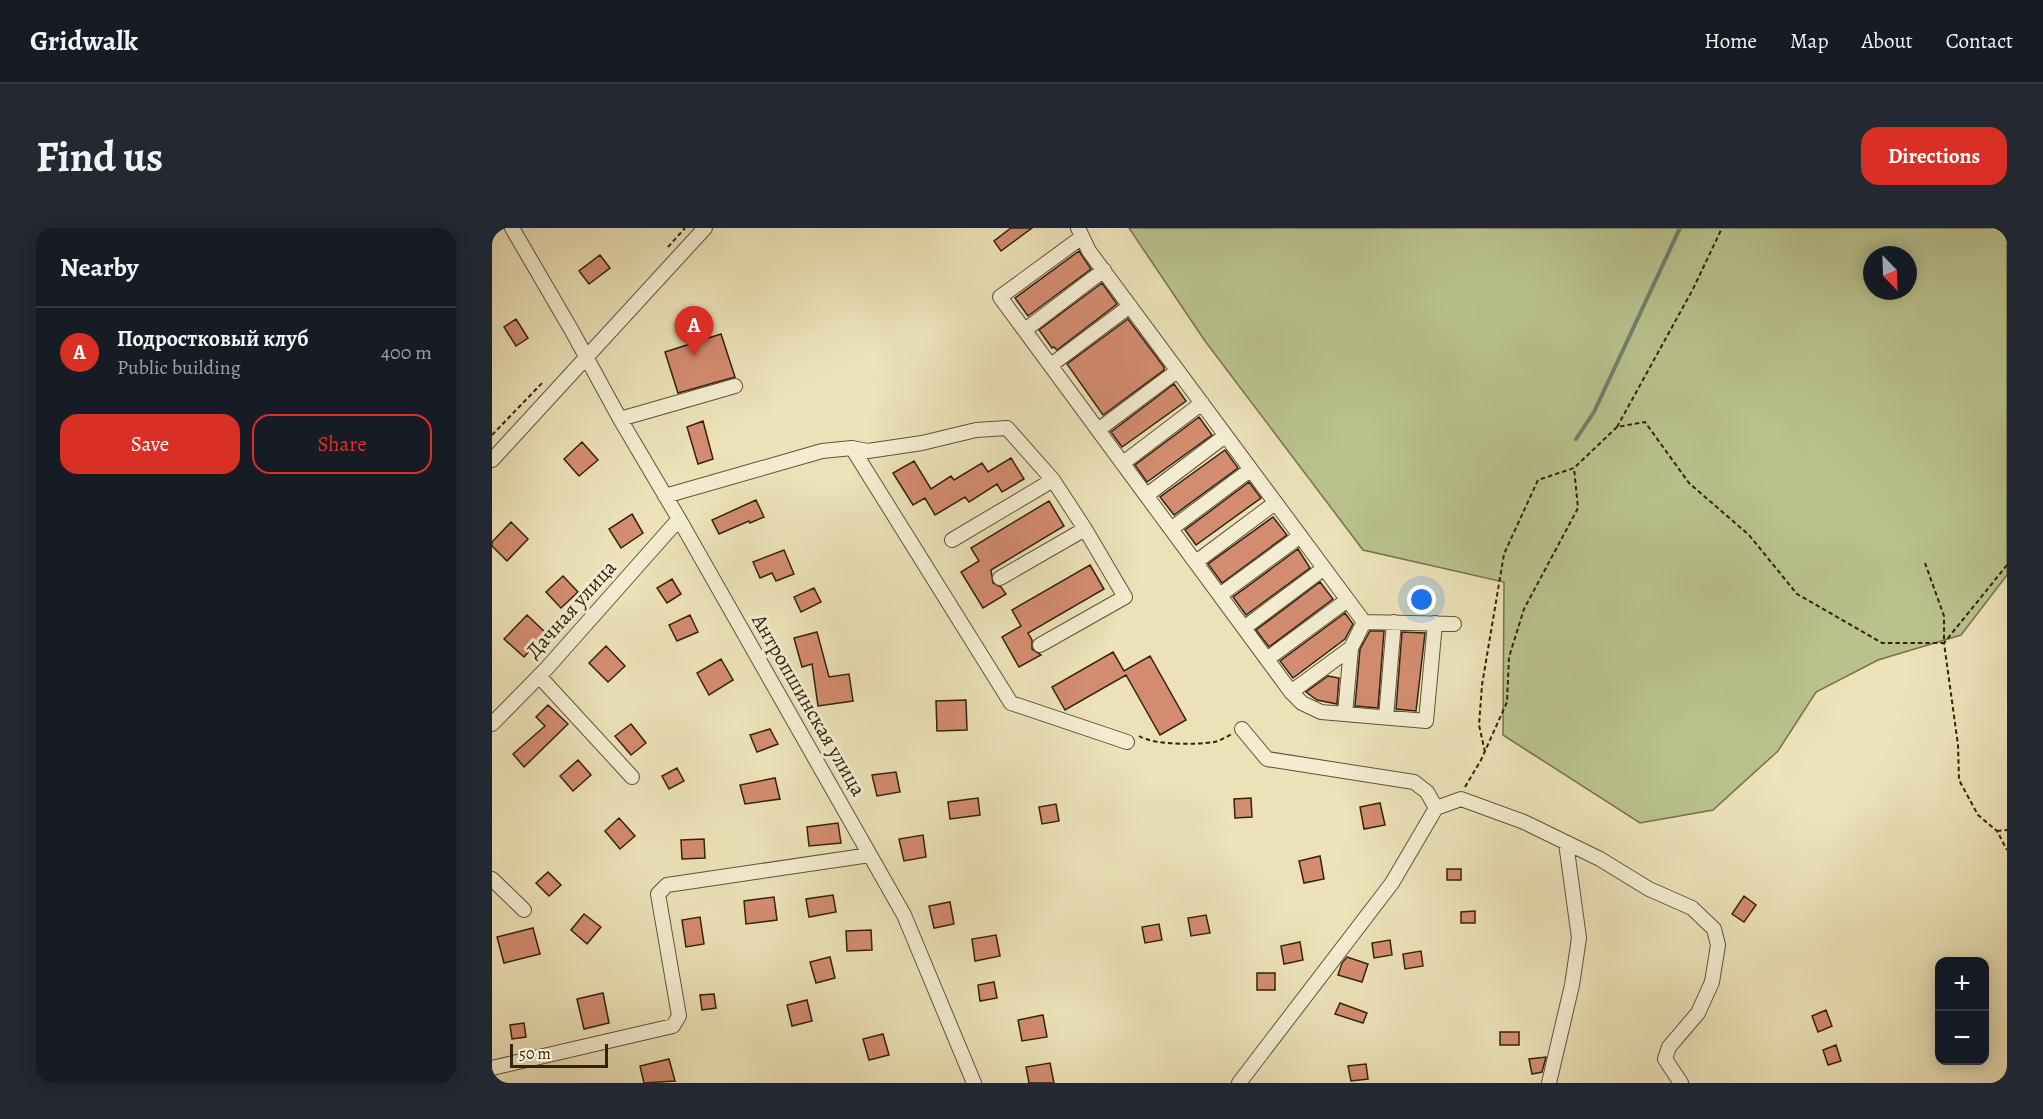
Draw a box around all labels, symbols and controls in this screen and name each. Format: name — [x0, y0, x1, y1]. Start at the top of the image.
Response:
text: Gridwalk — [30, 22, 138, 60]
text: Home — [1704, 27, 1757, 55]
text: Map — [1790, 27, 1828, 55]
text: About — [1861, 27, 1913, 55]
text: Contact — [1946, 27, 2013, 55]
button: Directions — [1861, 127, 2007, 185]
text: Find us — [36, 128, 163, 185]
north arrow — [1863, 246, 1917, 300]
text: Nearby — [60, 250, 139, 285]
pin: A — [674, 306, 714, 356]
text: Подростковый клуб — [117, 324, 308, 354]
text: A — [73, 339, 86, 366]
text: 400 m — [381, 339, 432, 366]
text: Public building — [117, 354, 241, 381]
button: Save — [60, 414, 240, 474]
button: Share — [252, 414, 432, 474]
street label: Дачная улица — [519, 554, 623, 664]
your location — [1407, 585, 1436, 614]
street label: Антропшинская улица — [745, 608, 873, 801]
map controls — [1935, 957, 1989, 1065]
button: + — [1935, 957, 1989, 1011]
button: − — [1935, 1011, 1989, 1065]
scale bar — [510, 1041, 608, 1068]
text: 50 m — [519, 1043, 551, 1065]

